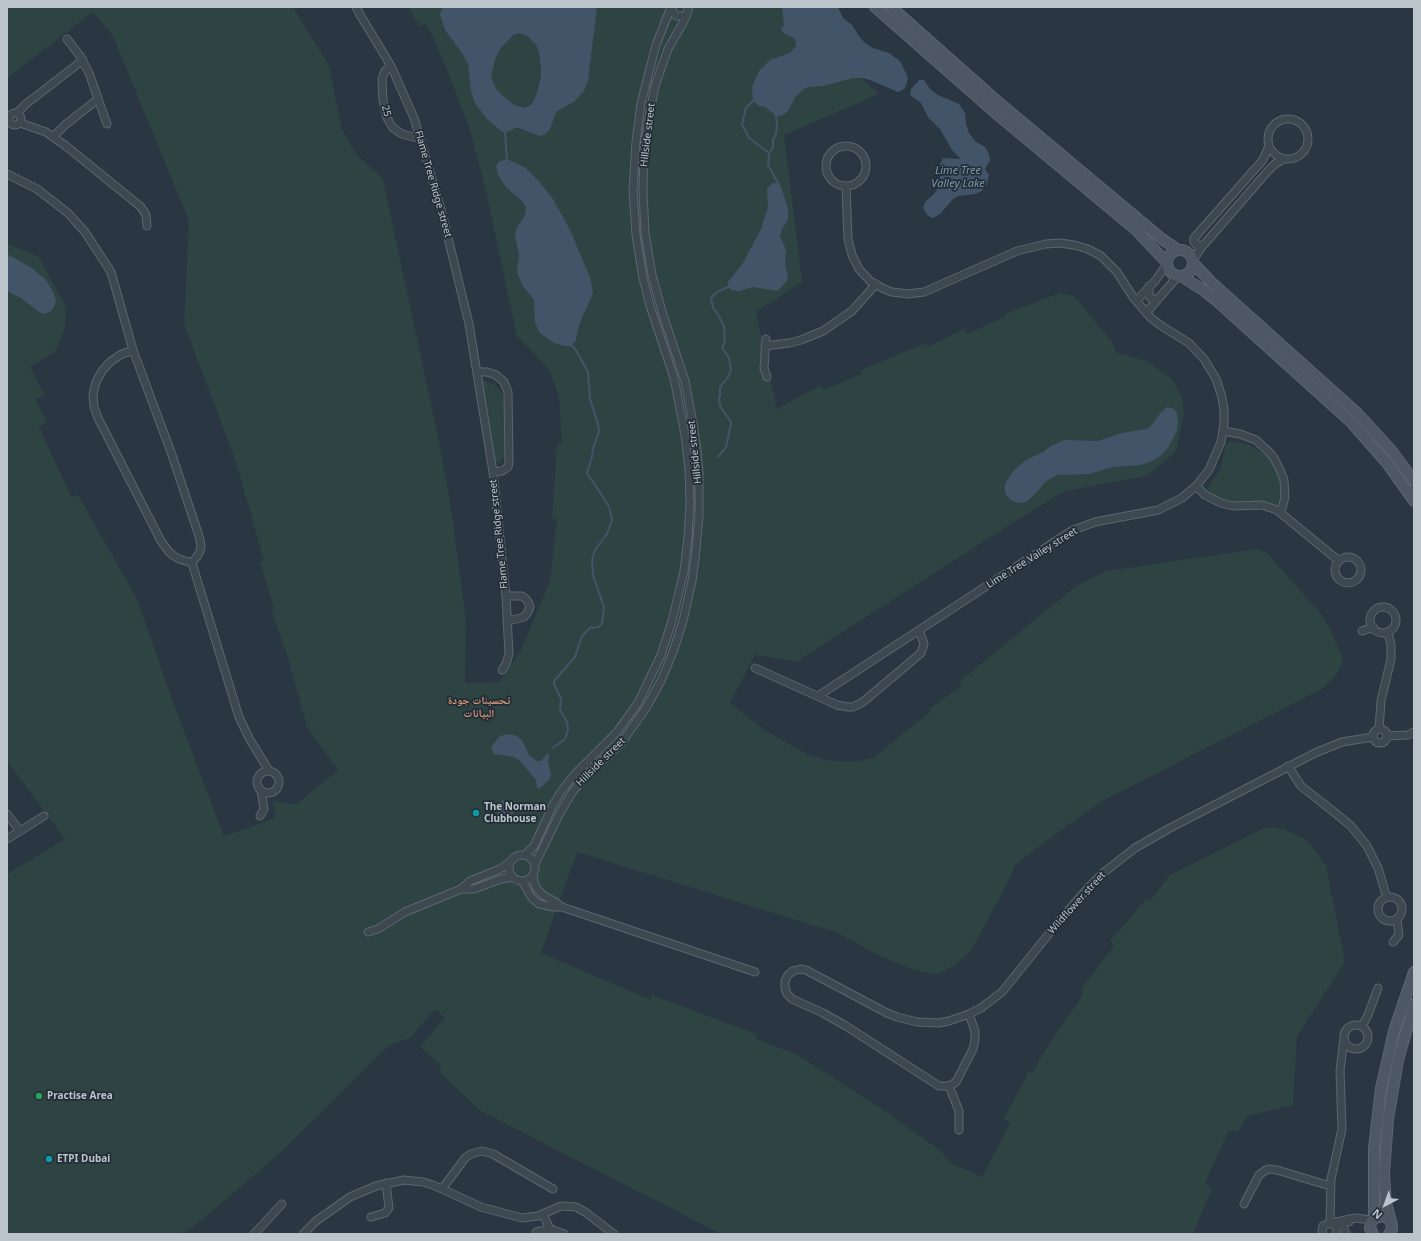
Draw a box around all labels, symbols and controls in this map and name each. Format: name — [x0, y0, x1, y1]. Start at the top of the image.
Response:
street label: Hillside street — [638, 102, 658, 168]
street label: 25 — [379, 104, 393, 118]
street label: Flame Tree Ridge street — [412, 129, 454, 239]
water label: Lime Tree Valley Lake — [931, 164, 985, 190]
street label: Hillside street — [686, 419, 704, 485]
street label: Flame Tree Ridge street — [487, 478, 511, 590]
street label: Lime Tree Valley street — [984, 525, 1080, 591]
district label: تحسينات جودة البيانات — [448, 694, 510, 720]
street label: Hillside street — [574, 735, 628, 789]
place label: The Norman Clubhouse — [484, 801, 546, 824]
marker: The Norman Clubhouse — [471, 808, 481, 818]
street label: Wildflower street — [1046, 869, 1108, 937]
place label: Practise Area — [47, 1090, 113, 1102]
marker: Practise Area — [34, 1091, 44, 1101]
place label: ETPI Dubai — [57, 1153, 110, 1165]
marker: ETPI Dubai — [44, 1154, 54, 1164]
north arrow — [1365, 1185, 1405, 1225]
text: N — [1369, 1206, 1385, 1223]

